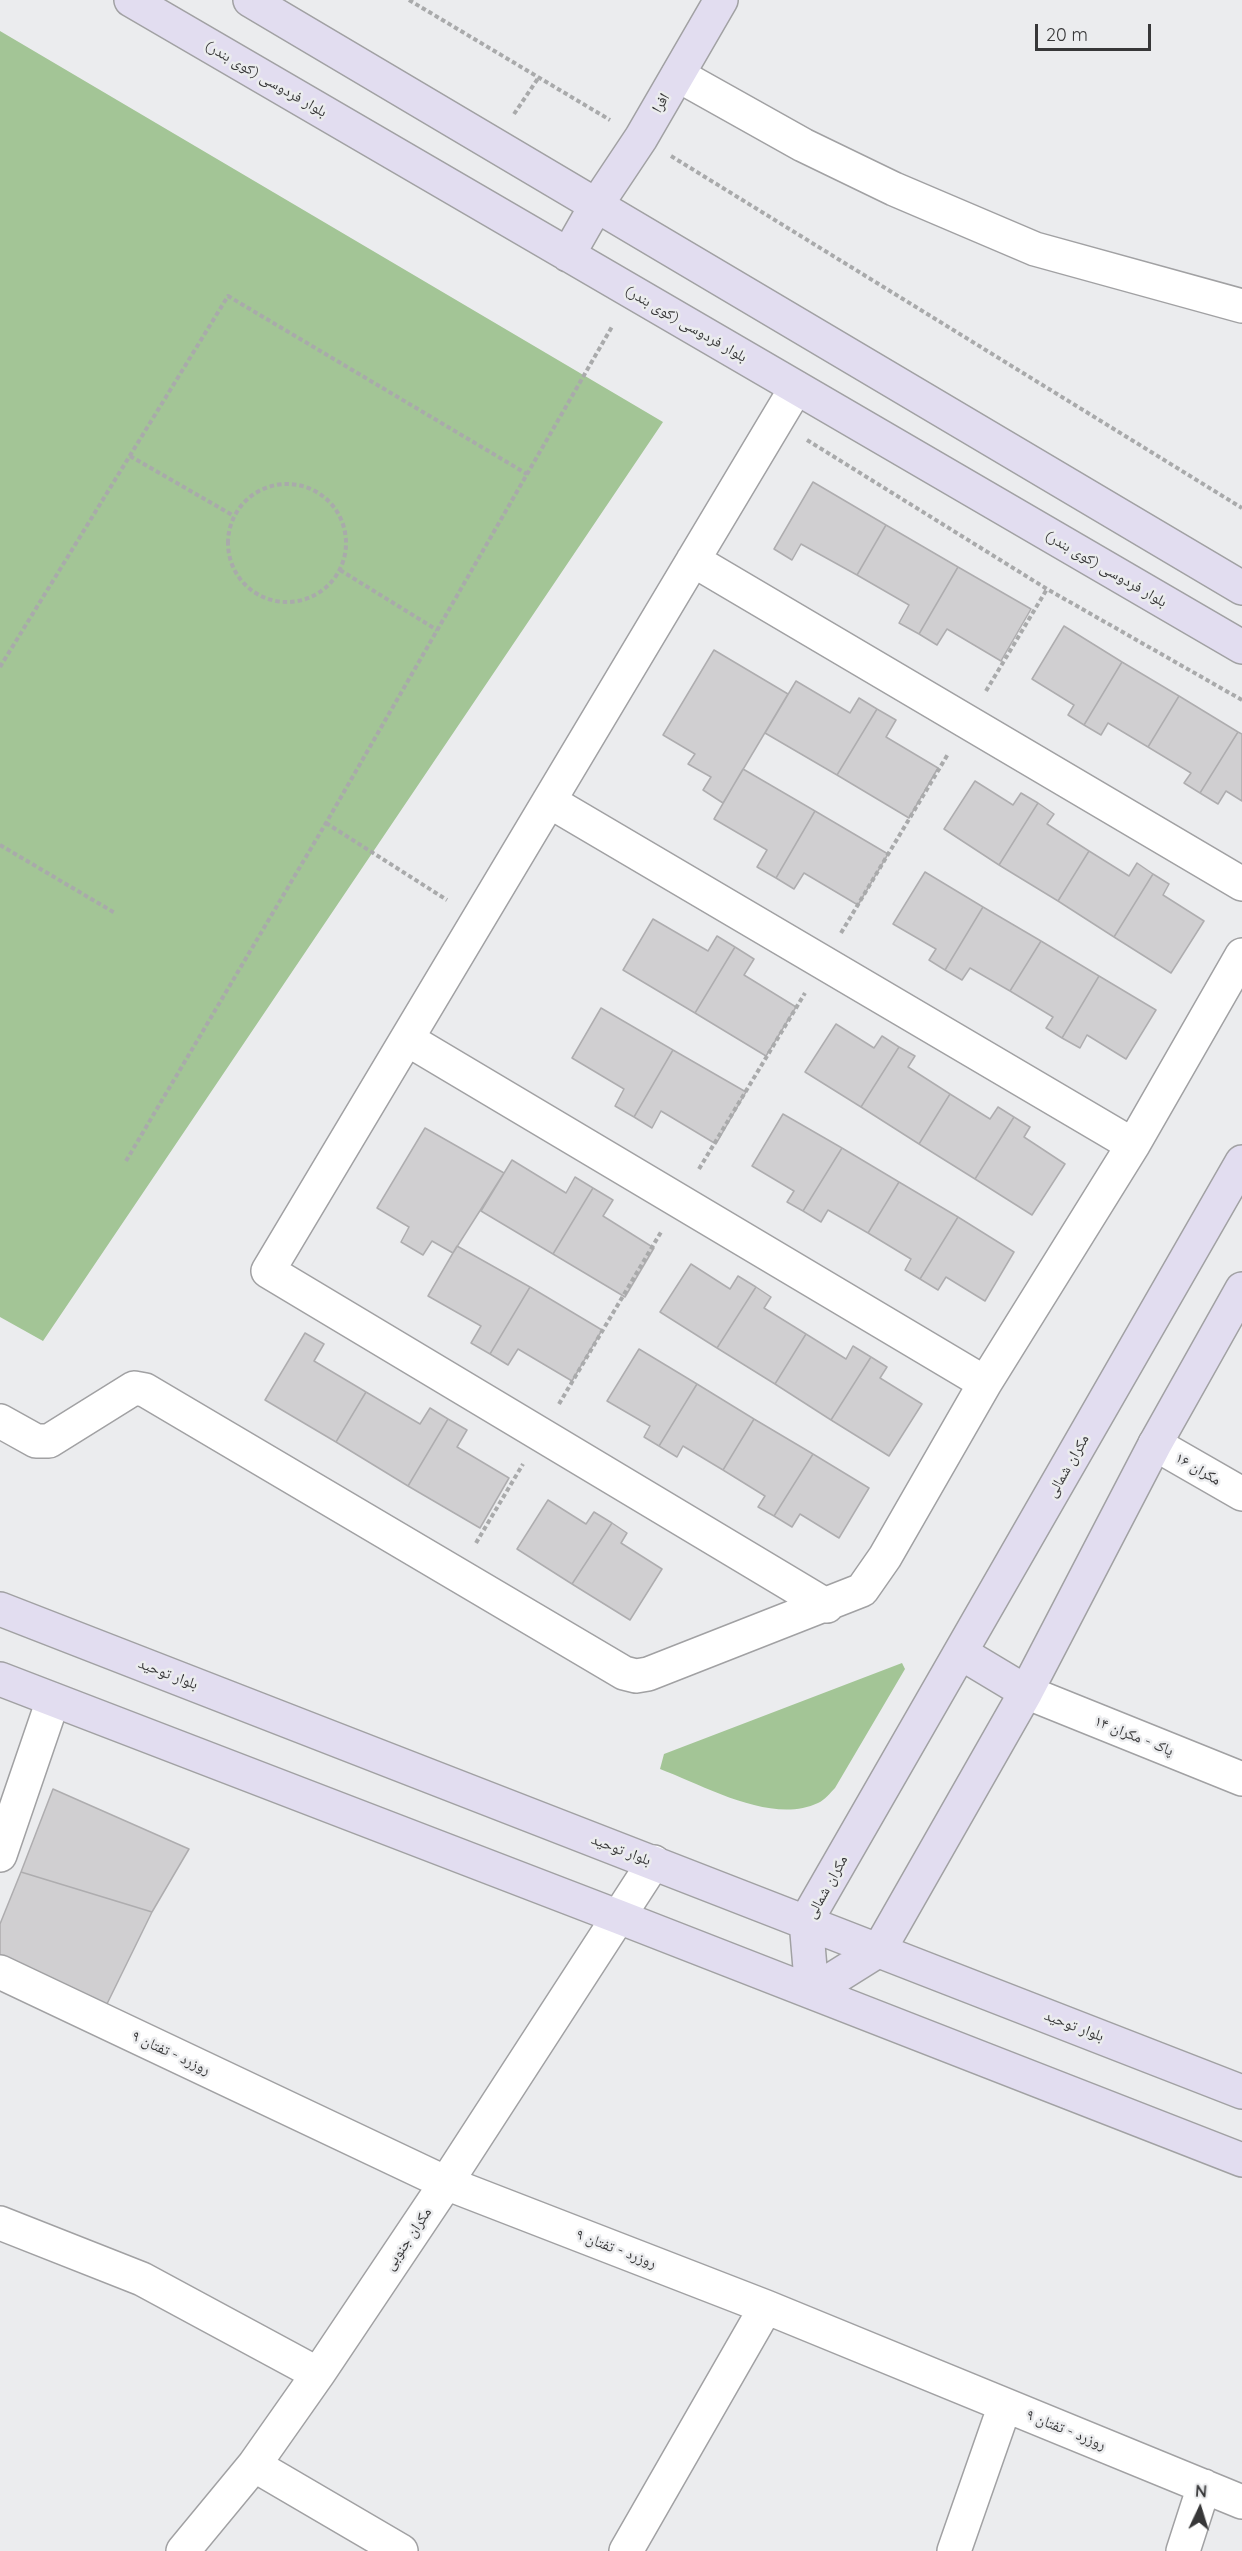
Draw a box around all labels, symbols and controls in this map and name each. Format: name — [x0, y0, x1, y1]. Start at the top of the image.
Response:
scale bar — [1038, 12, 1154, 50]
text: 20 m — [1046, 23, 1088, 46]
street label: بلوار فردوسی (کوی بندر) — [202, 37, 330, 121]
street label: افرا — [648, 90, 674, 116]
street label: بلوار فردوسی (کوی بندر) — [622, 282, 750, 366]
street label: بلوار فردوسی (کوی بندر) — [1042, 527, 1170, 611]
street label: مکران شمالی — [1043, 1431, 1093, 1501]
street label: مکران ۱۶ — [1172, 1449, 1224, 1489]
street label: بلوار توحید — [136, 1654, 200, 1694]
street label: پاک - مکران ۱۴ — [1092, 1712, 1176, 1760]
street label: بلوار توحید — [589, 1830, 653, 1870]
street label: مکران شمالی — [802, 1852, 852, 1922]
street label: بلوار توحید — [1042, 2006, 1106, 2046]
street label: روزرد - تفتان ۹ — [129, 2027, 213, 2079]
street label: مکران جنوبی — [381, 2204, 435, 2274]
street label: روزرد - تفتان ۹ — [573, 2225, 659, 2273]
street label: روزرد - تفتان ۹ — [1023, 2406, 1109, 2454]
north arrow — [1170, 2479, 1230, 2539]
text: N — [1195, 2481, 1208, 2501]

